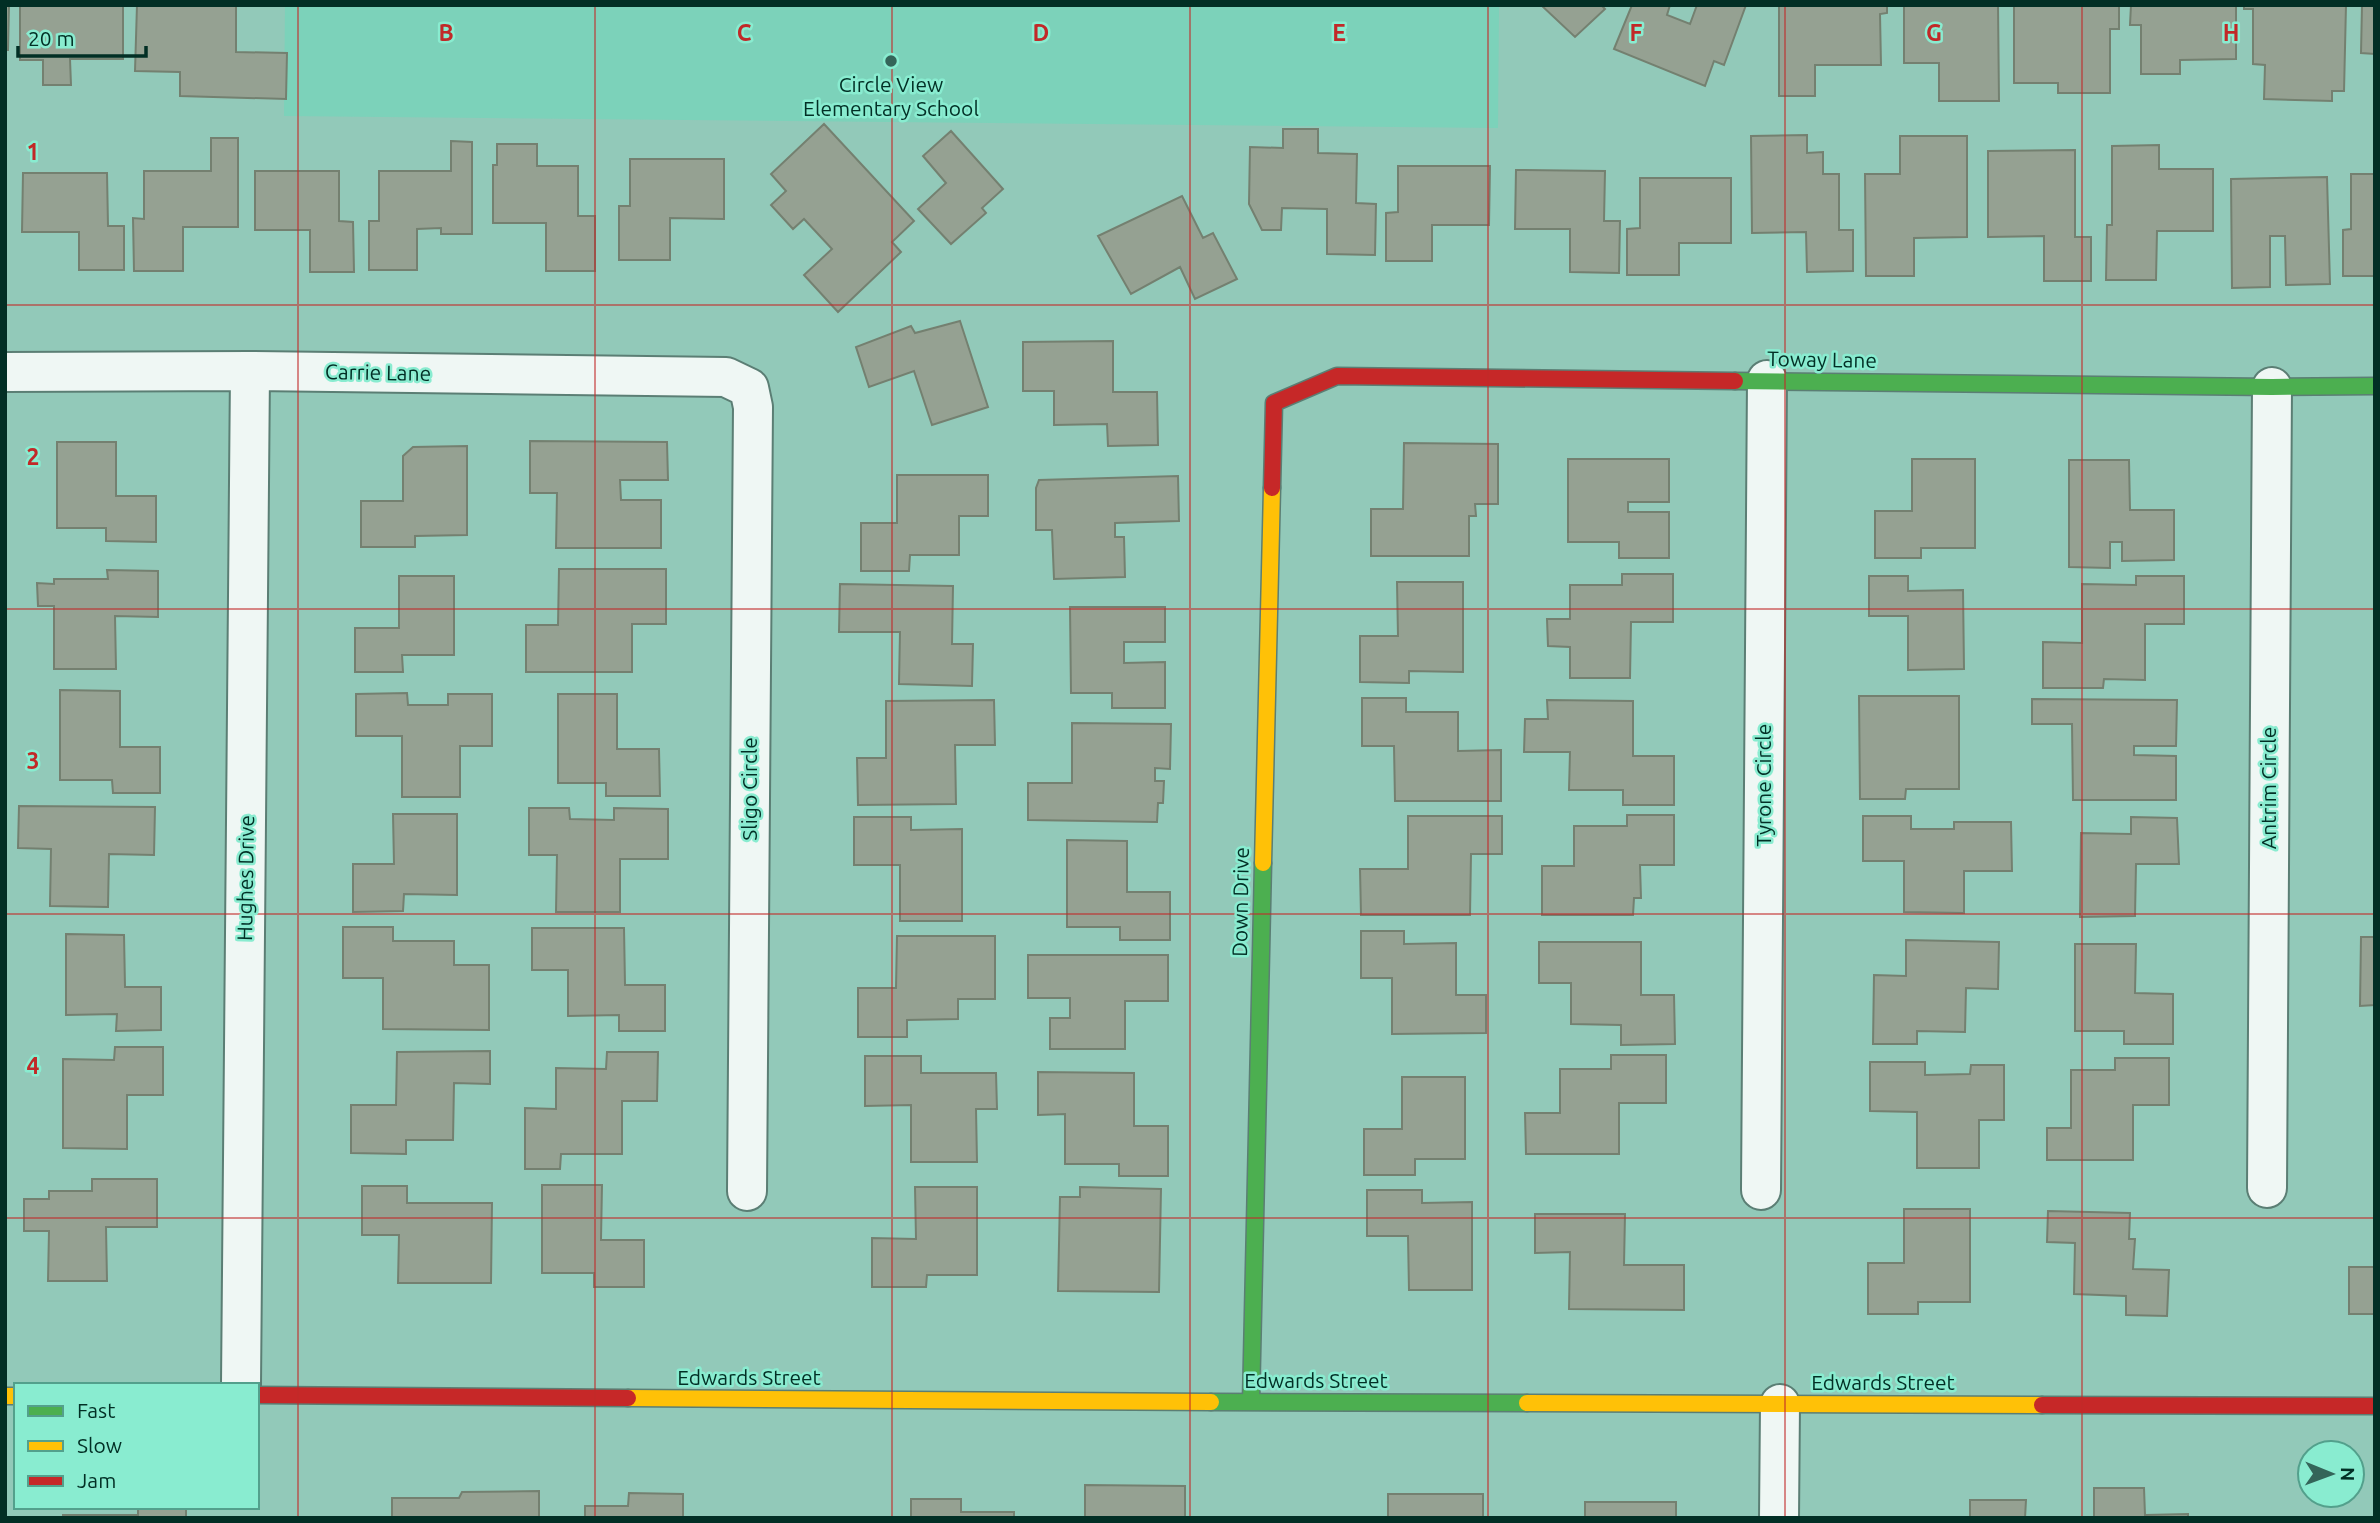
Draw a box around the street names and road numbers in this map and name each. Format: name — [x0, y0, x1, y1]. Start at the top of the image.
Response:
street label: Toway Lane — [1767, 346, 1877, 372]
street label: Carrie Lane — [325, 359, 431, 385]
street label: Tyrone Circle — [1751, 724, 1775, 846]
street label: Antrim Circle — [2256, 727, 2280, 849]
street label: Sligo Circle — [737, 737, 761, 841]
street label: Hughes Drive — [232, 815, 258, 941]
street label: Down Drive — [1227, 847, 1253, 957]
street label: Edwards Street — [677, 1365, 821, 1389]
street label: Edwards Street — [1244, 1368, 1388, 1392]
street label: Edwards Street — [1811, 1370, 1955, 1394]

